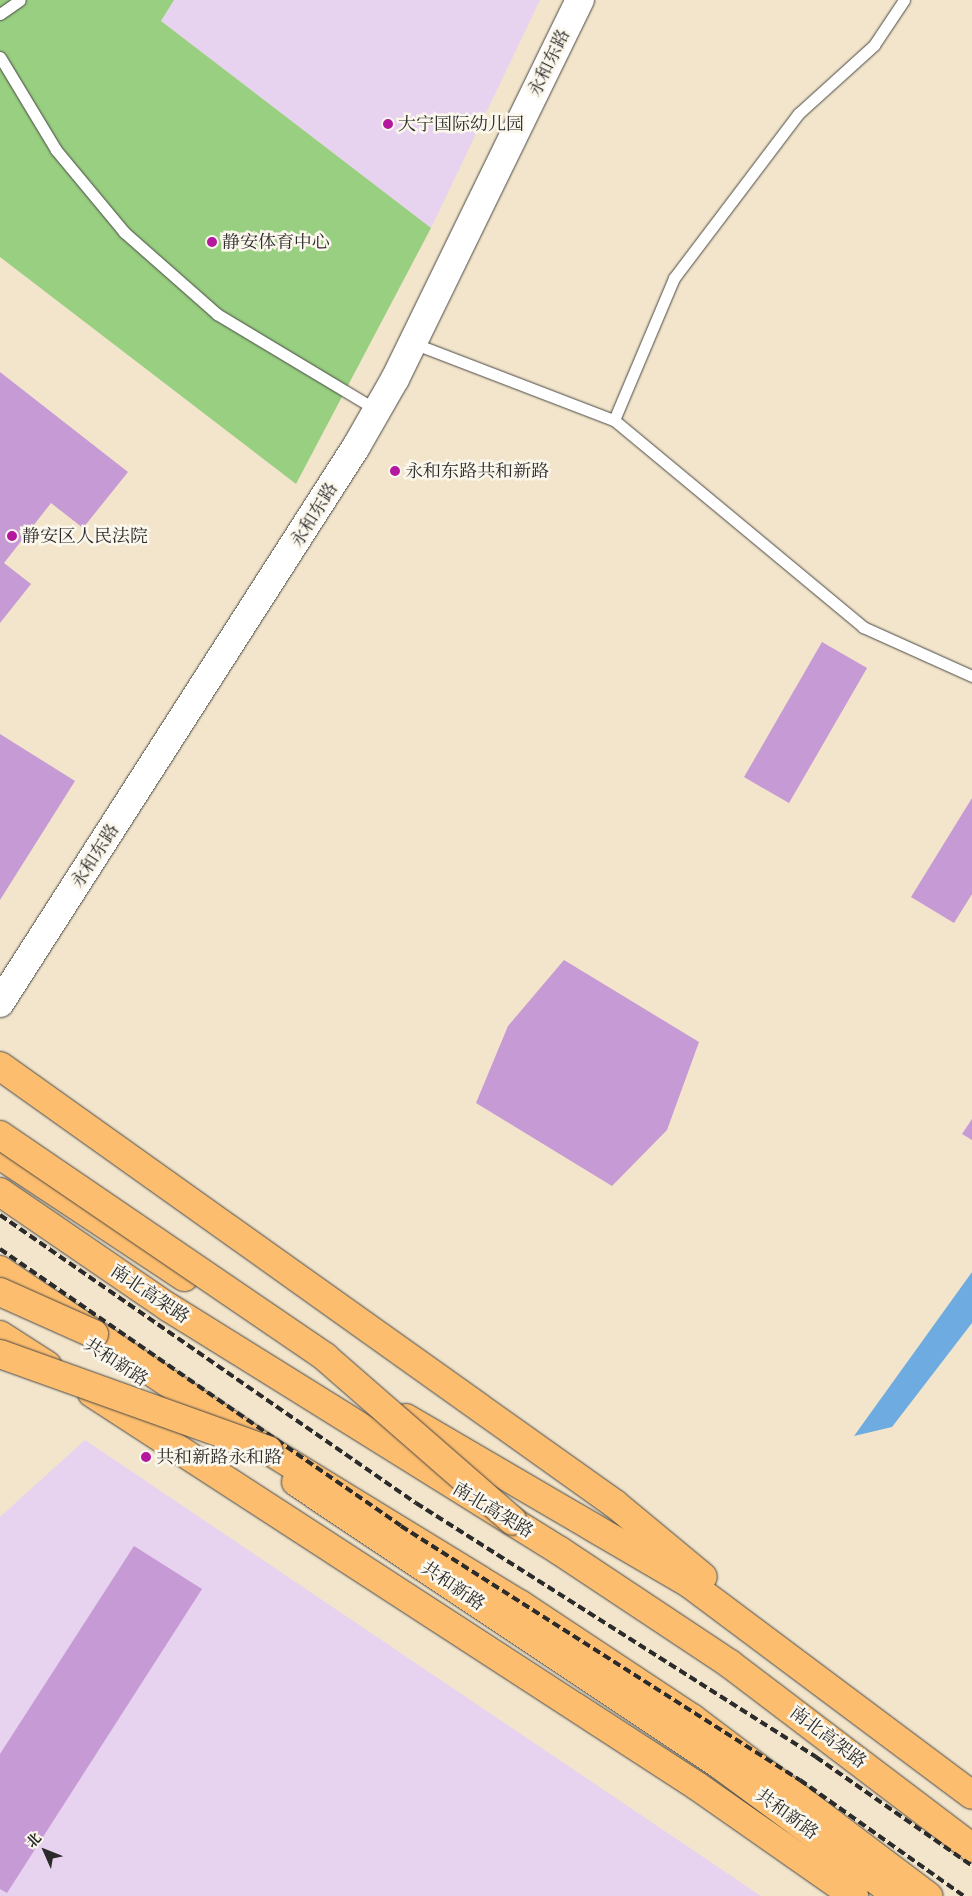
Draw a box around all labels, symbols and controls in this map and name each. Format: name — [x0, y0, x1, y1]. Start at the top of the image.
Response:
street label: 永和东路 — [524, 26, 574, 100]
place label: 大宁国际幼儿园 — [398, 113, 524, 135]
marker: 大宁国际幼儿园 — [382, 118, 394, 130]
place label: 静安体育中心 — [222, 231, 330, 253]
marker: 静安体育中心 — [206, 236, 218, 248]
place label: 永和东路共和新路 — [405, 460, 549, 482]
marker: 永和东路共和新路 — [389, 465, 401, 477]
street label: 永和东路 — [286, 479, 342, 551]
place label: 静安区人民法院 — [22, 525, 148, 547]
marker: 静安区人民法院 — [6, 530, 18, 542]
street label: 永和东路 — [66, 820, 124, 892]
street label: 南北高架路 — [107, 1260, 193, 1328]
street label: 共和新路 — [80, 1333, 152, 1391]
place label: 共和新路永和路 — [156, 1446, 282, 1468]
marker: 共和新路永和路 — [140, 1451, 152, 1463]
street label: 南北高架路 — [449, 1478, 537, 1542]
street label: 共和新路 — [417, 1557, 489, 1615]
street label: 南北高架路 — [786, 1701, 870, 1773]
street label: 共和新路 — [752, 1784, 822, 1844]
north arrow — [20, 1826, 70, 1876]
text: 北 — [23, 1829, 45, 1851]

